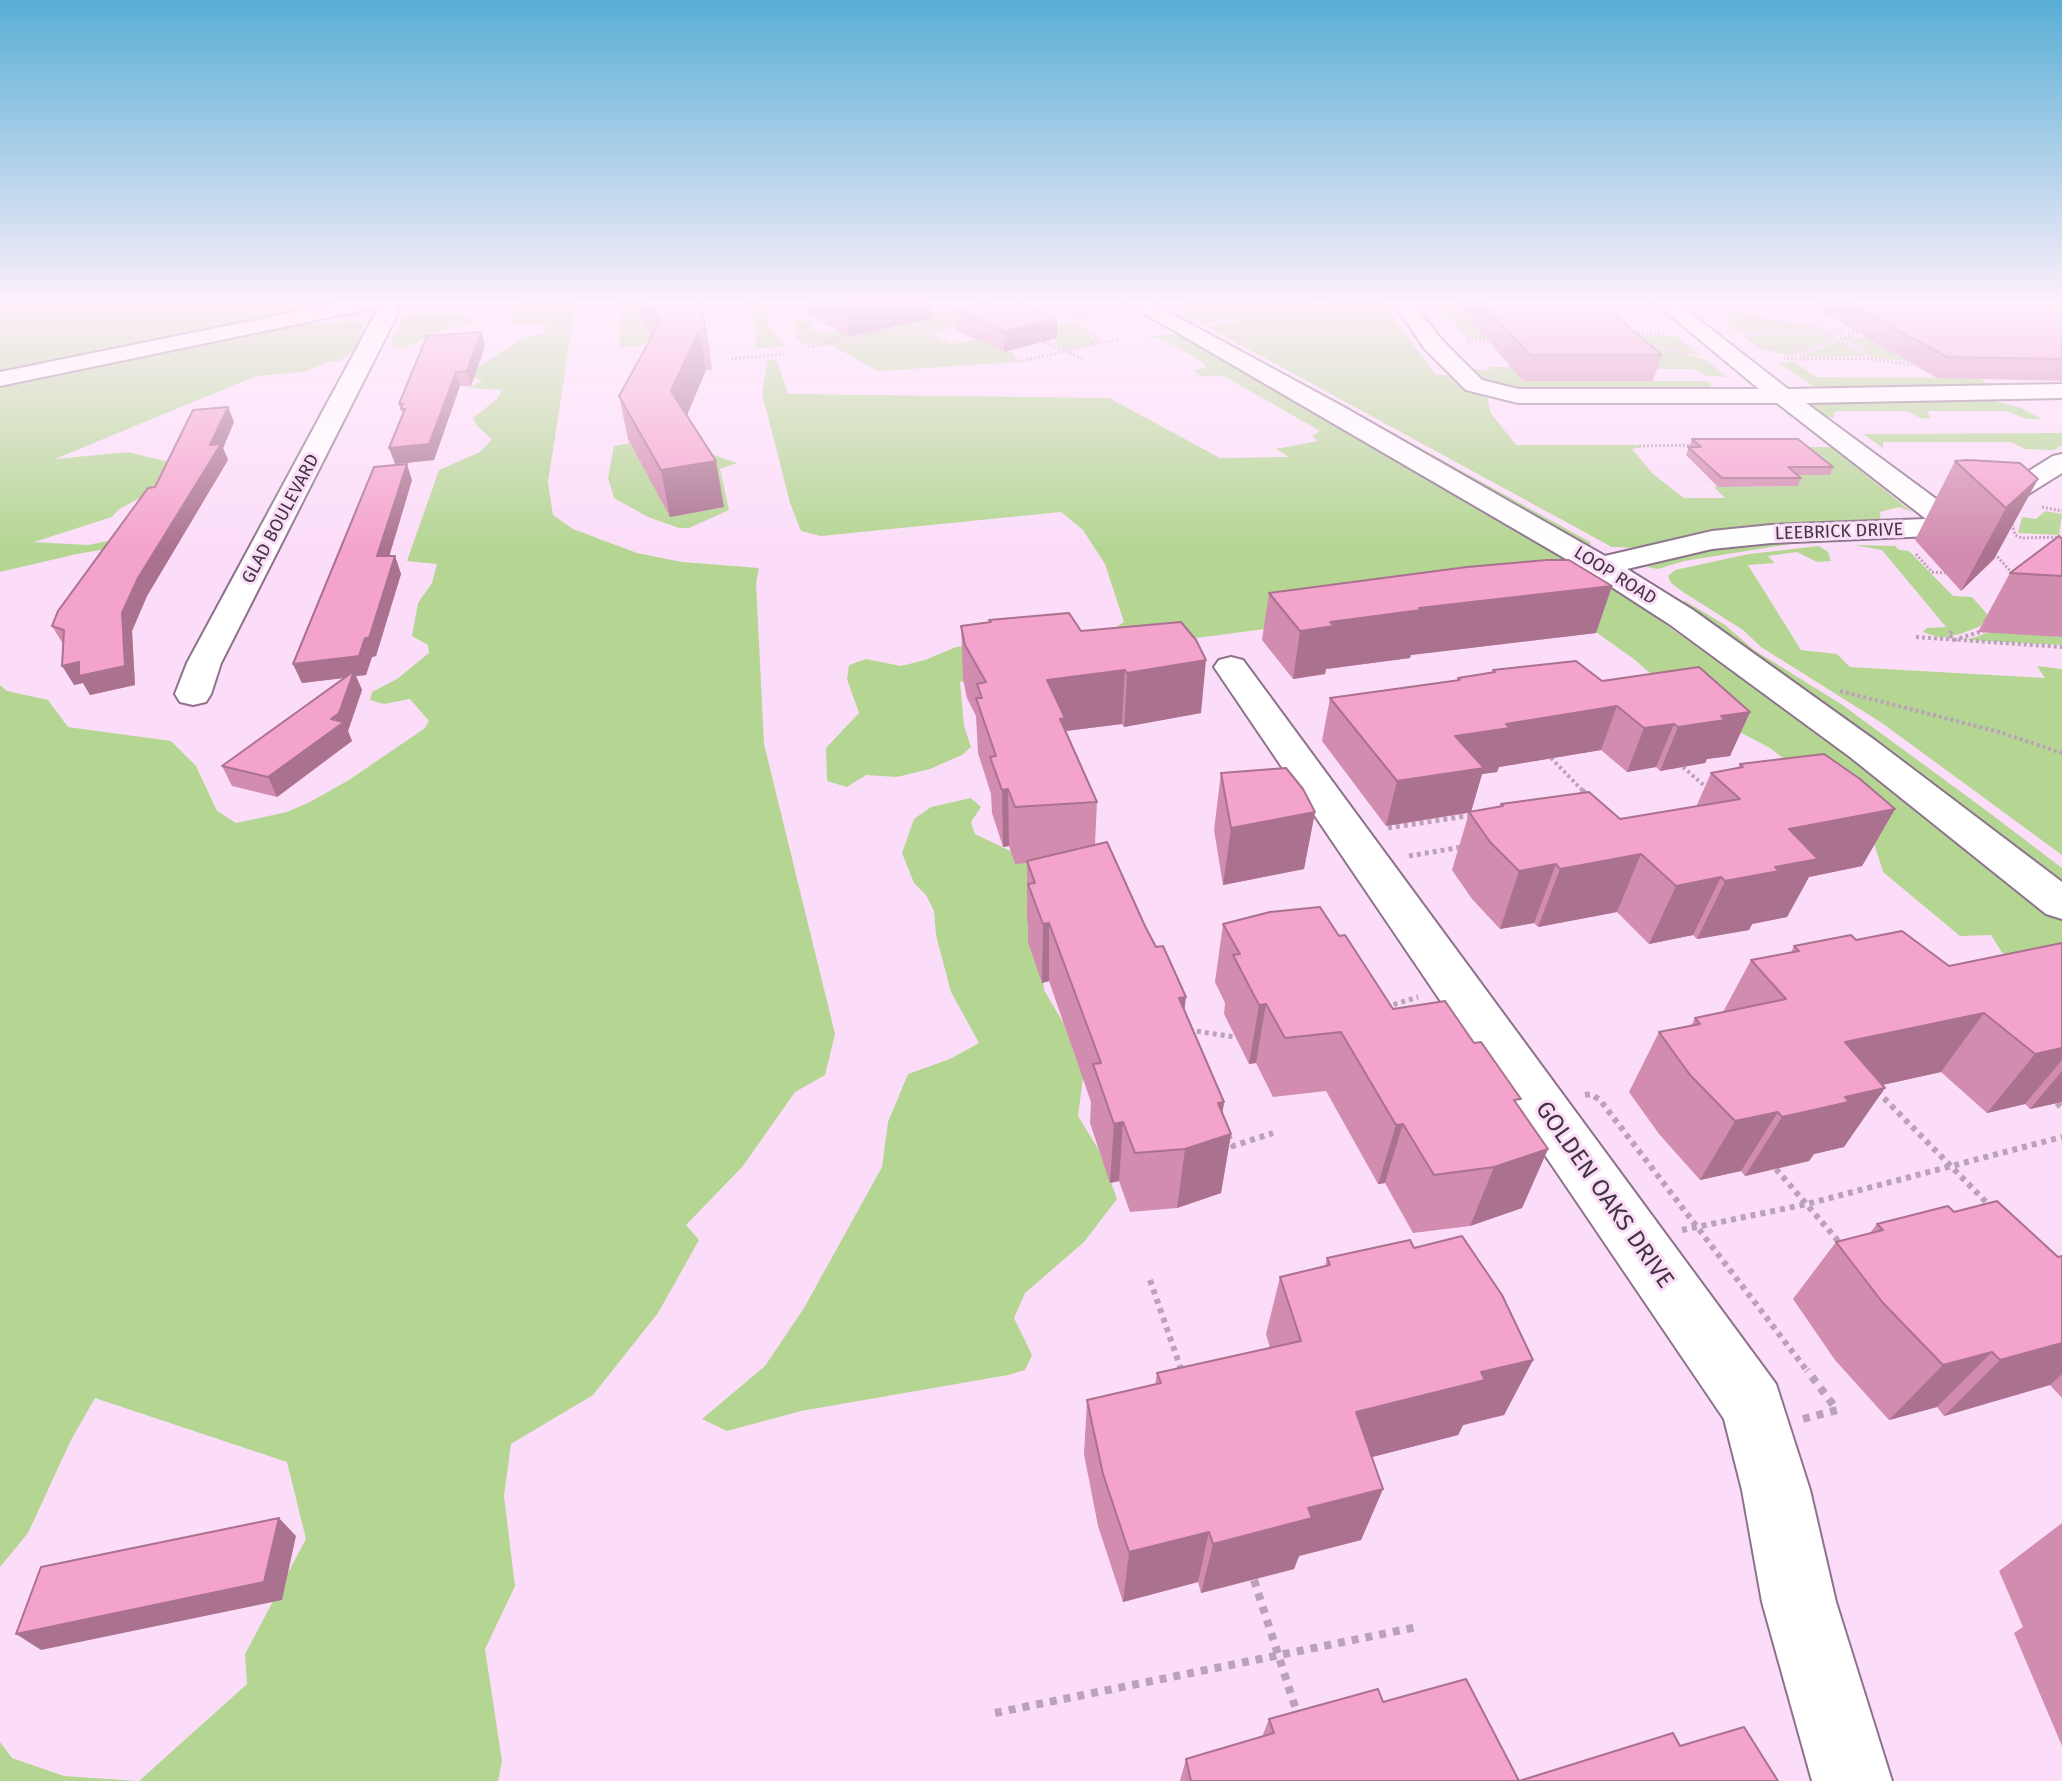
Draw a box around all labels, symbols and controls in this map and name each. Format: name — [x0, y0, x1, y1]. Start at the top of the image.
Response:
street label: GLAD BOULEVARD — [238, 451, 324, 587]
street label: LEEBRICK DRIVE — [1775, 519, 1903, 545]
street label: LOOP ROAD — [1570, 542, 1660, 610]
street label: GOLDEN OAKS DRIVE — [1529, 1096, 1679, 1294]

